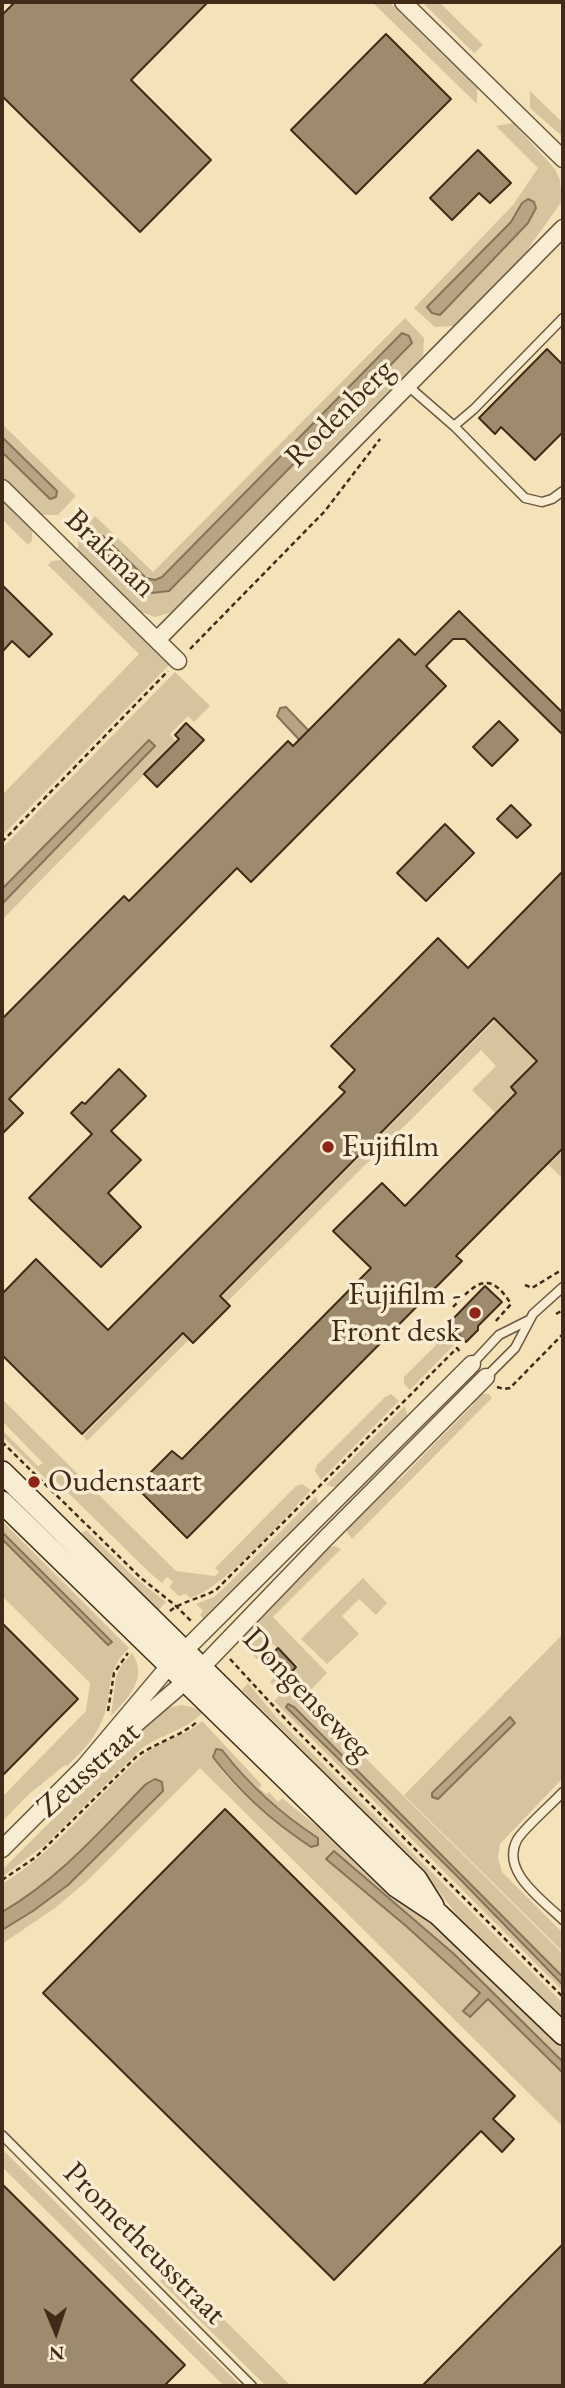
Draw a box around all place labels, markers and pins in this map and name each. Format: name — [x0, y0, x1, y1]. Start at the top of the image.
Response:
place label: Fujifilm — [342, 1128, 439, 1166]
marker: Fujifilm — [320, 1139, 336, 1155]
place label: Fujifilm - Front desk — [331, 1276, 461, 1351]
marker: Fujifilm - Front desk — [467, 1305, 483, 1321]
place label: Oudenstaart — [48, 1463, 202, 1501]
marker: Oudenstaart — [26, 1474, 42, 1490]

